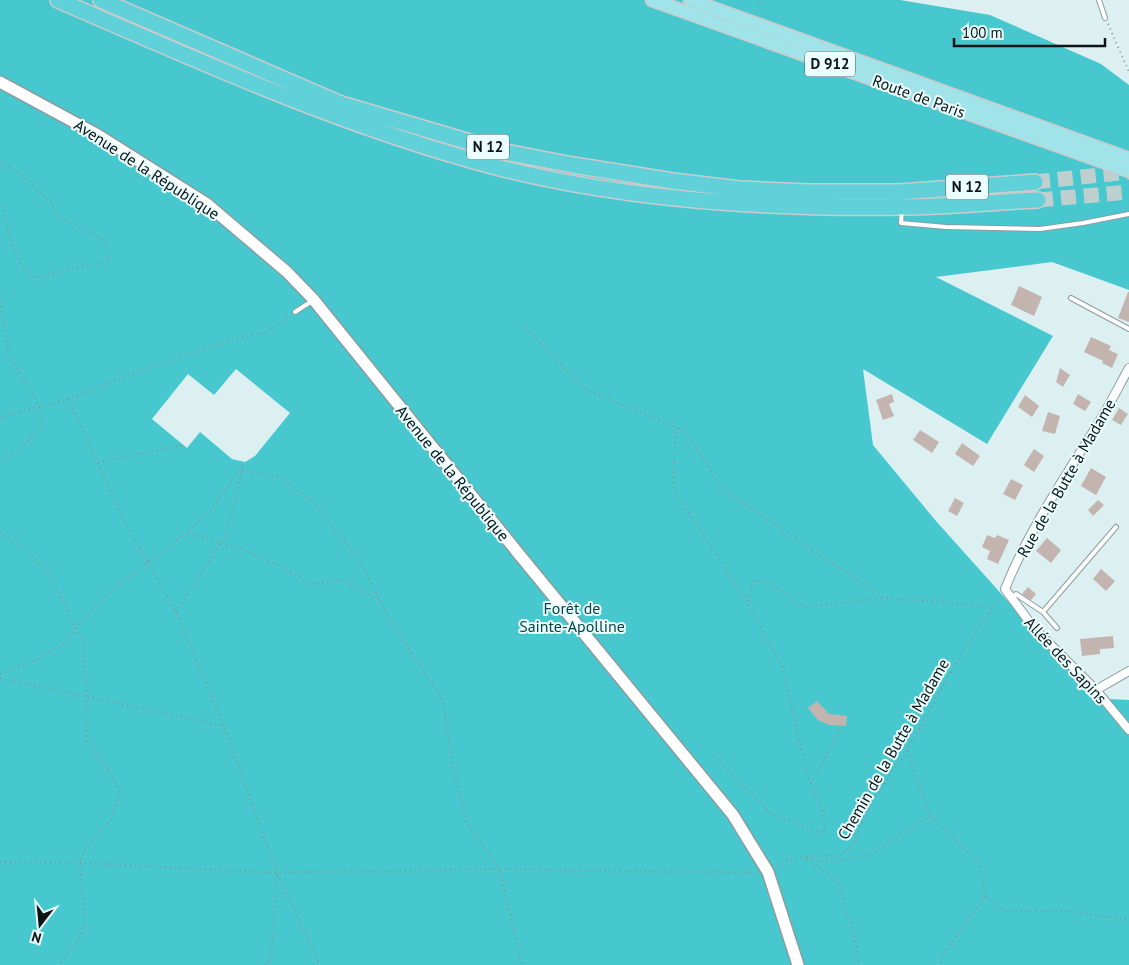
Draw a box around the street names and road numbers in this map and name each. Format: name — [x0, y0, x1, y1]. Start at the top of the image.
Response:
road number: D 912 — [805, 52, 855, 76]
street label: Route de Paris — [870, 70, 968, 122]
street label: Avenue de la République — [71, 115, 223, 223]
road number: N 12 — [467, 134, 509, 160]
road number: N 12 — [946, 174, 988, 200]
street label: Rue de la Butte à Madame — [1012, 395, 1120, 561]
street label: Avenue de la République — [392, 401, 514, 545]
street label: Allée des Sapins — [1021, 612, 1112, 708]
street label: Chemin de la Butte à Madame — [833, 655, 953, 843]

